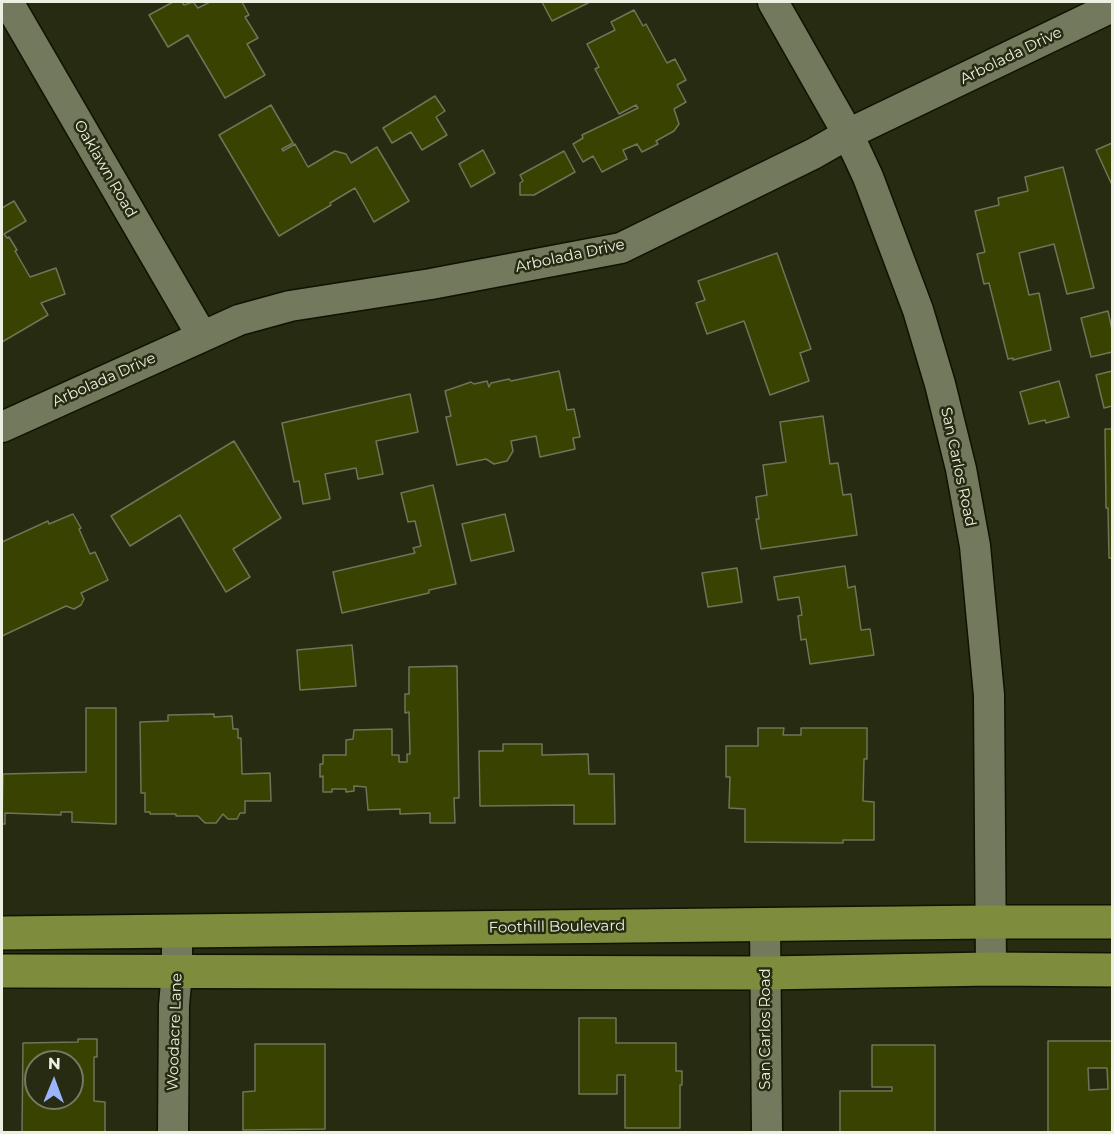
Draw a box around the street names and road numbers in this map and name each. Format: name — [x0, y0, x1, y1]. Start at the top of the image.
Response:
street label: Arbolada Drive — [957, 24, 1065, 88]
street label: Oaklawn Road — [70, 117, 140, 221]
street label: Arbolada Drive — [514, 236, 626, 276]
street label: Arbolada Drive — [49, 349, 159, 411]
street label: San Carlos Road — [937, 406, 979, 528]
street label: Foothill Boulevard — [488, 917, 626, 937]
street label: San Carlos Road — [757, 968, 775, 1090]
street label: Woodacre Lane — [164, 973, 186, 1091]

